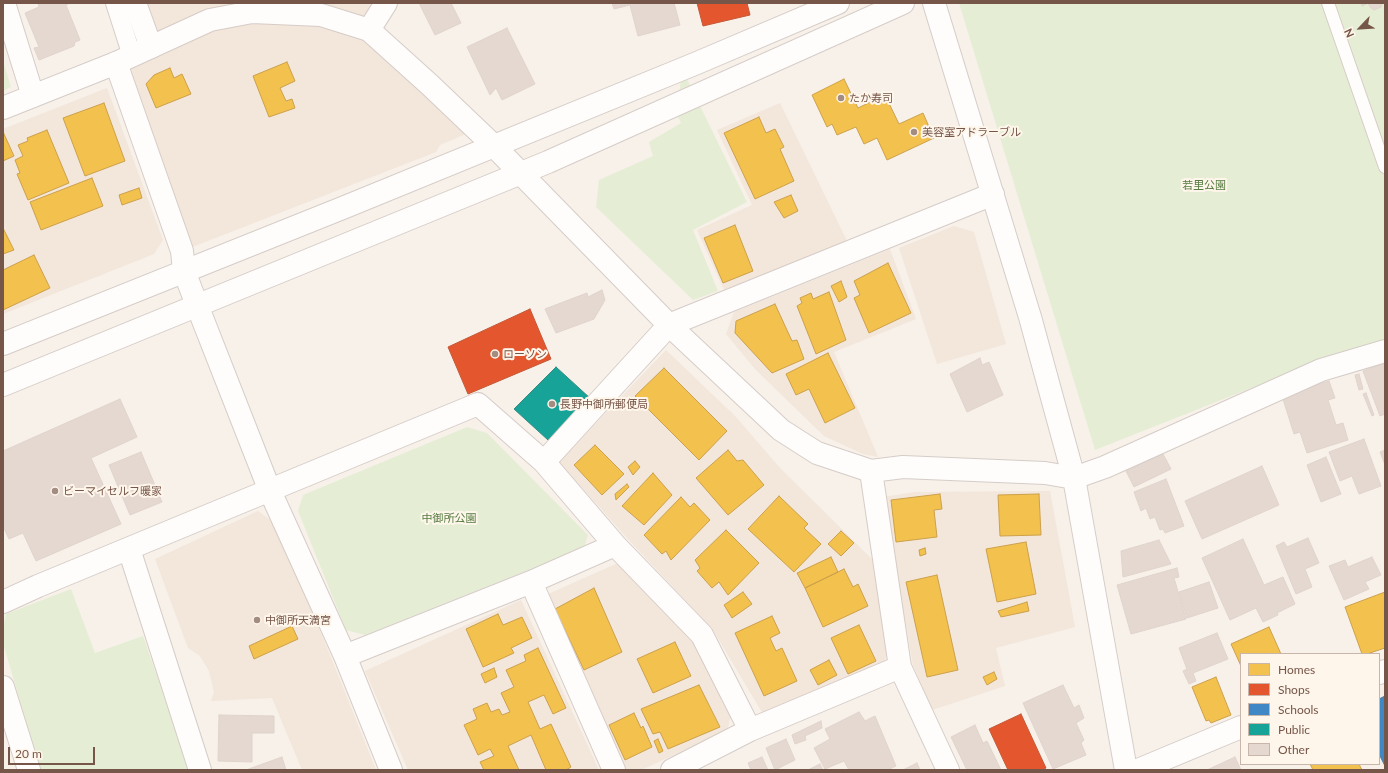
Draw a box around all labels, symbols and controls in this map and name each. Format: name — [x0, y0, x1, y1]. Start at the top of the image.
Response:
north arrow — [1340, 8, 1380, 48]
text: N — [1341, 27, 1356, 40]
place label: たか寿司 — [849, 91, 893, 105]
marker: たか寿司 — [836, 93, 846, 103]
place label: 美容室アドラーブル — [922, 125, 1021, 139]
marker: 美容室アドラーブル — [909, 127, 919, 137]
park label: 若里公園 — [1182, 178, 1226, 192]
place label: ローソン — [503, 347, 547, 361]
marker: ローソン — [490, 349, 500, 359]
place label: 長野中御所郵便局 — [560, 397, 648, 411]
marker: 長野中御所郵便局 — [547, 399, 557, 409]
place label: ビーマイセルフ暖家 — [63, 484, 162, 498]
marker: ビーマイセルフ暖家 — [50, 486, 60, 496]
park label: 中御所公園 — [422, 511, 476, 525]
place label: 中御所天満宮 — [265, 613, 331, 627]
marker: 中御所天満宮 — [252, 615, 262, 625]
legend — [1240, 653, 1380, 765]
text: Homes — [1278, 662, 1315, 677]
text: Shops — [1278, 682, 1310, 697]
text: Schools — [1278, 702, 1319, 717]
text: Public — [1278, 722, 1310, 737]
scale bar — [10, 739, 97, 765]
text: Other — [1278, 742, 1309, 757]
text: 20 m — [15, 746, 42, 761]

